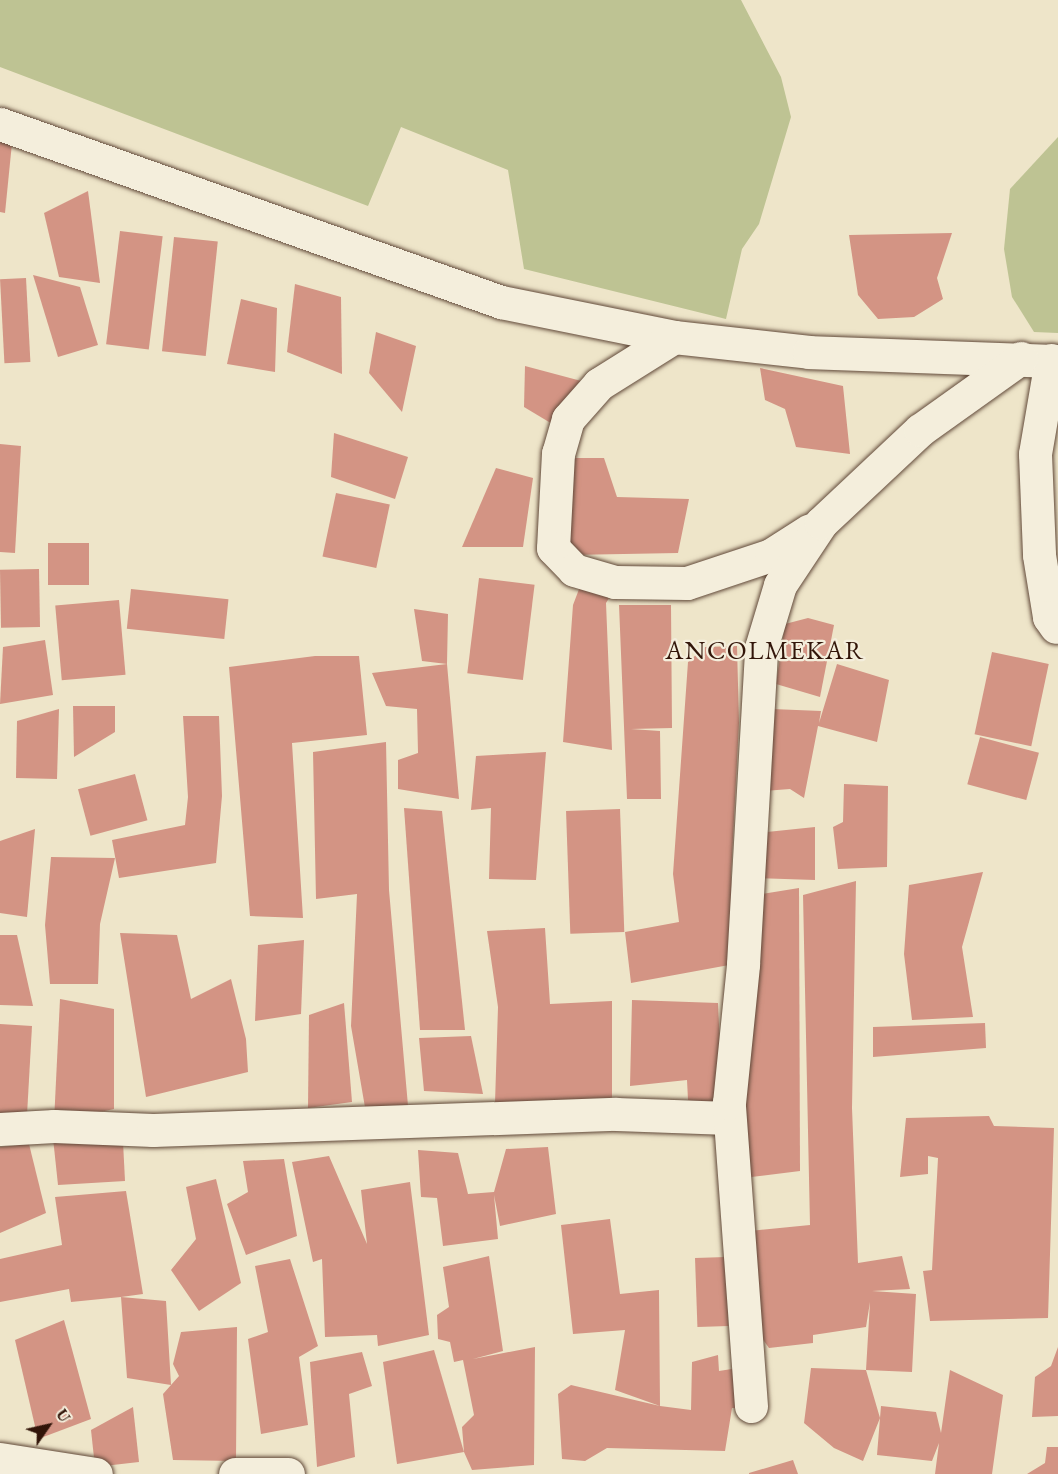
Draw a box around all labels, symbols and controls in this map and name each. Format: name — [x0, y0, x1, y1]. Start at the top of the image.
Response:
district label: ANCOLMEKAR — [665, 635, 865, 667]
north arrow — [18, 1396, 78, 1456]
text: U — [51, 1405, 75, 1426]

